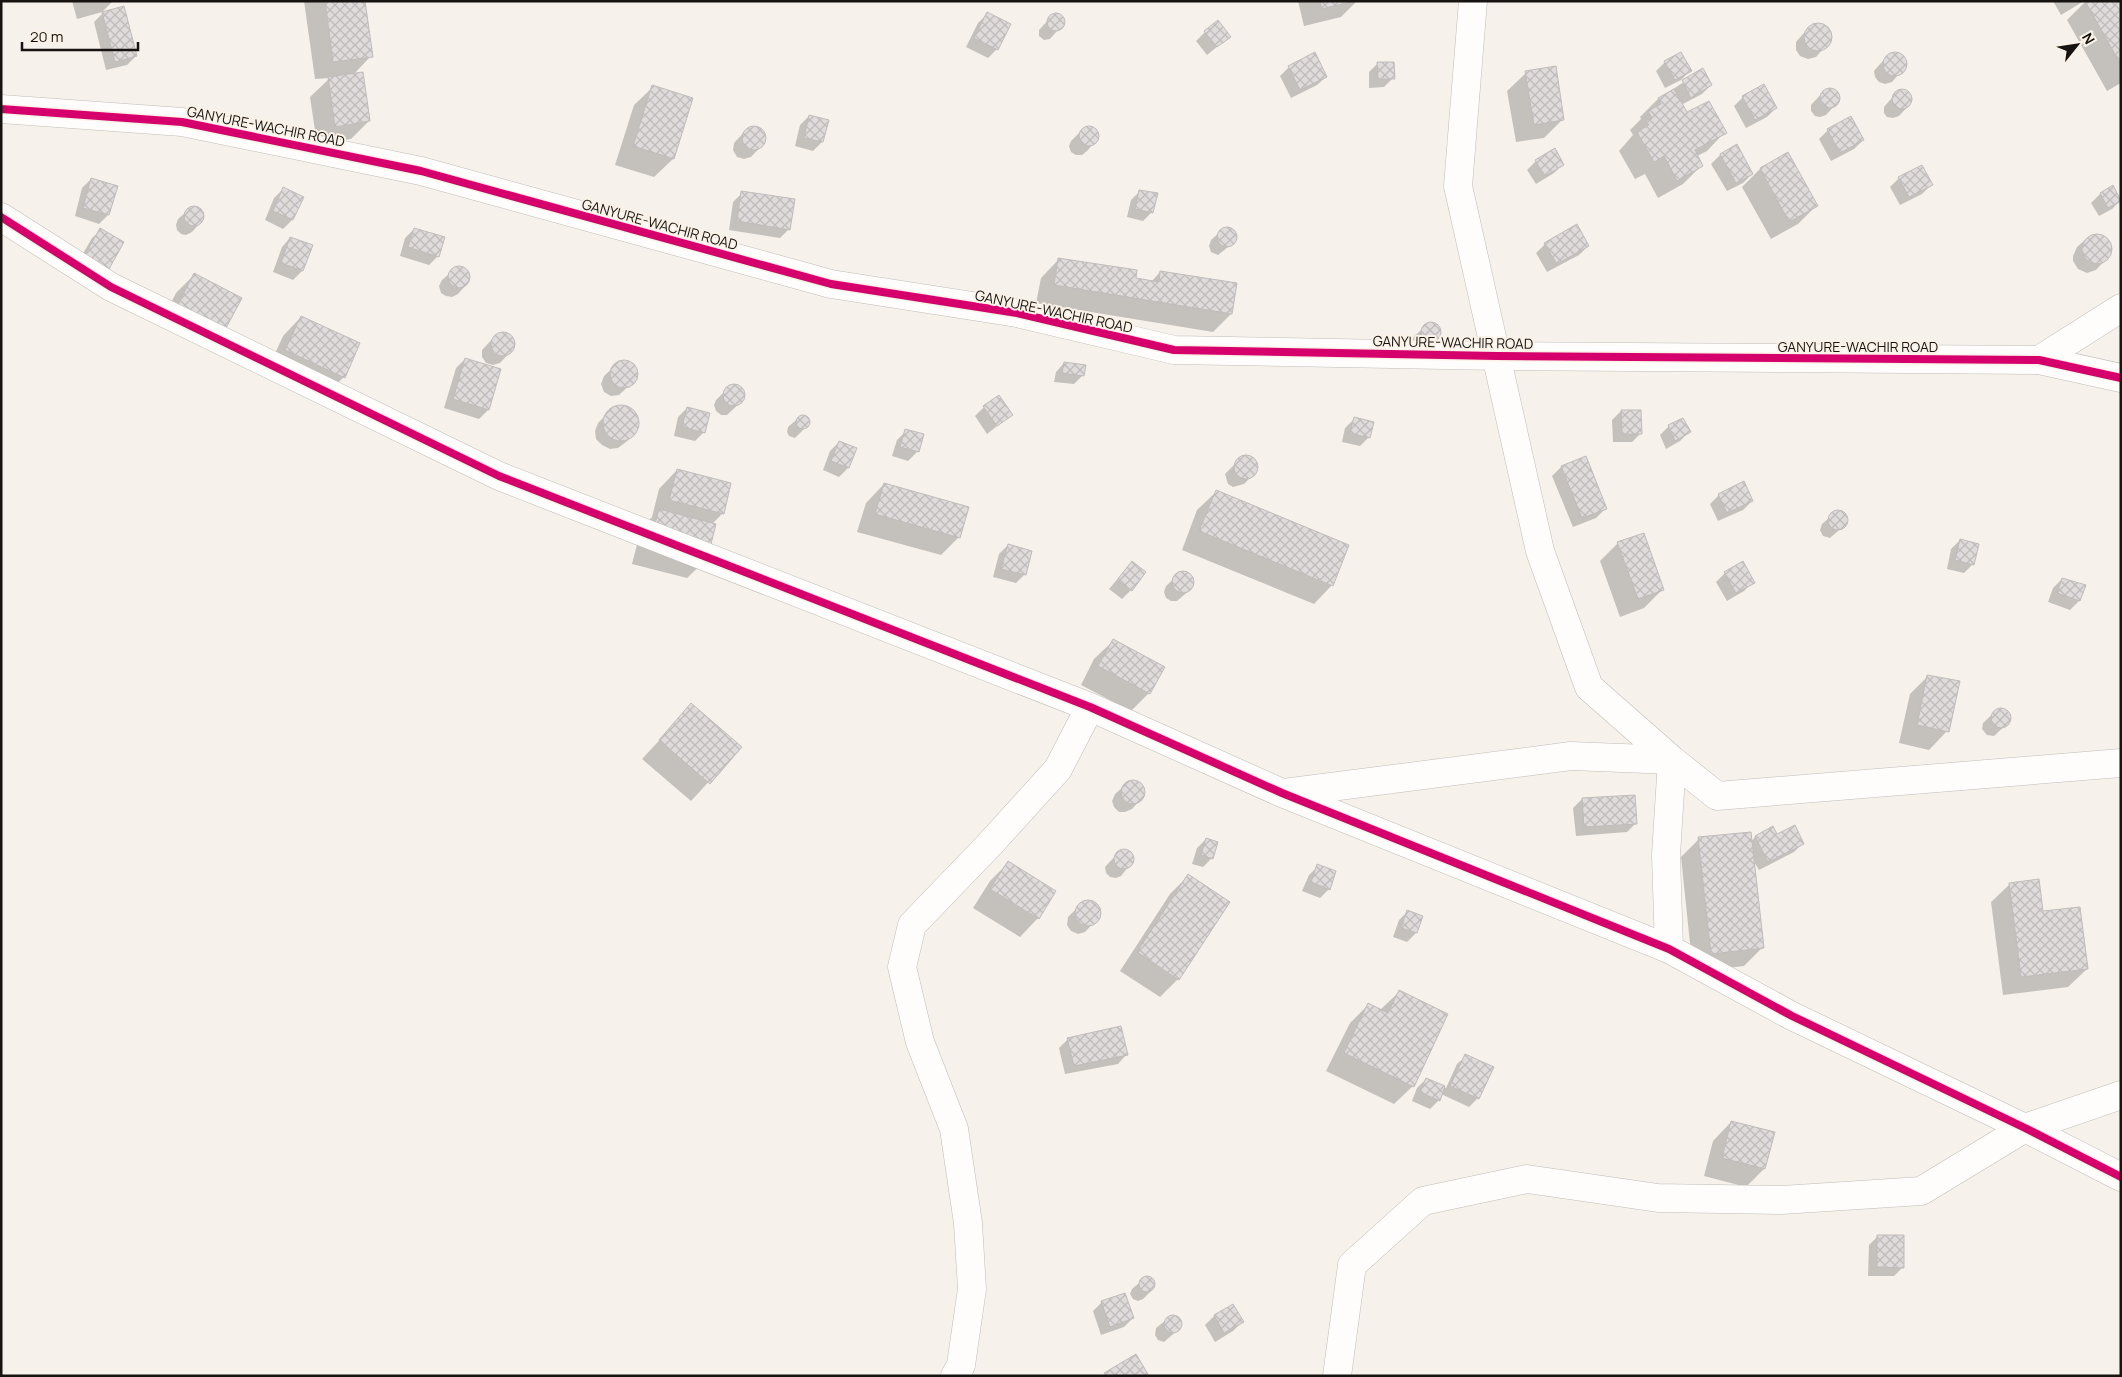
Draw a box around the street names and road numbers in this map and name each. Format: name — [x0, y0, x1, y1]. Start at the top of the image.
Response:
street label: GANYURE-WACHIR ROAD — [185, 101, 347, 151]
street label: GANYURE-WACHIR ROAD — [580, 194, 740, 254]
street label: GANYURE-WACHIR ROAD — [974, 285, 1134, 337]
street label: GANYURE-WACHIR ROAD — [1373, 331, 1533, 353]
street label: GANYURE-WACHIR ROAD — [1778, 337, 1938, 356]

